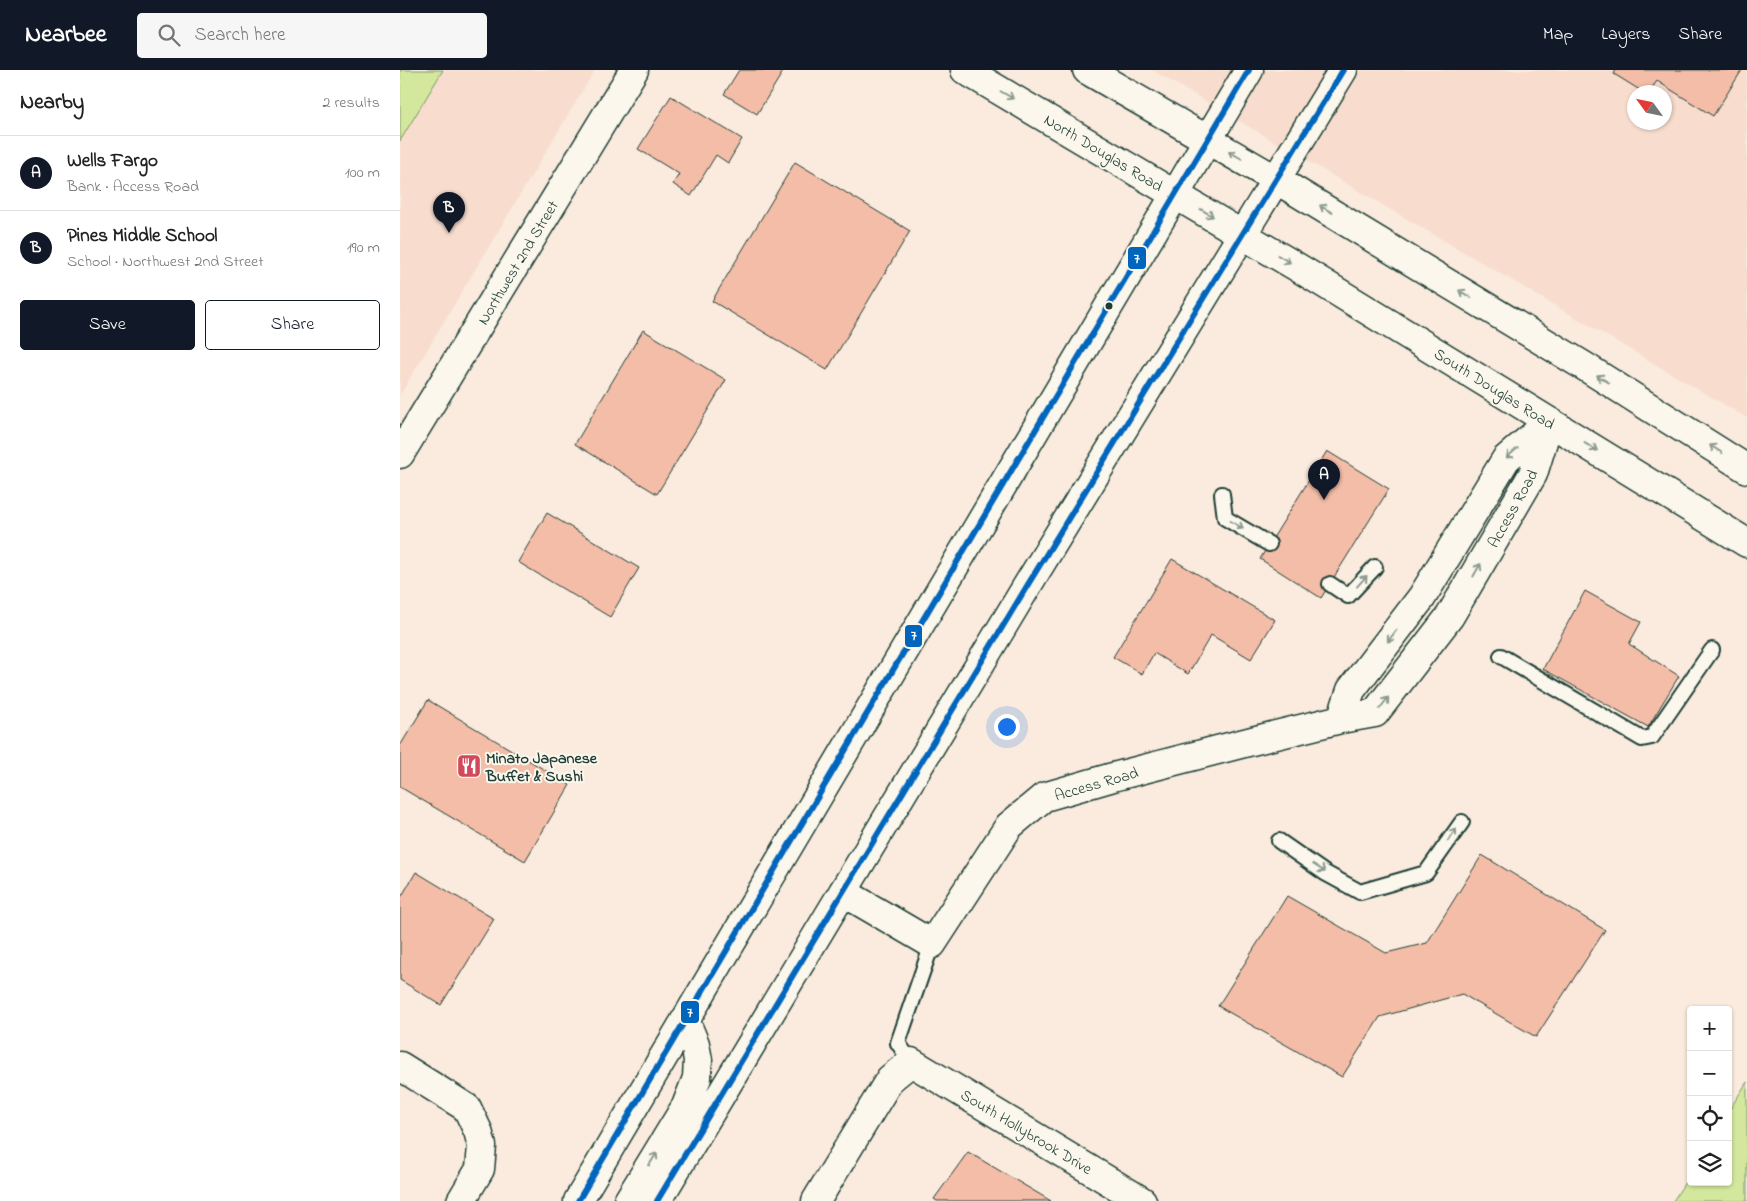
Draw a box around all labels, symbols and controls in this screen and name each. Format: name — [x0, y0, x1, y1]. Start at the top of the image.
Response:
search box — [137, 13, 487, 58]
text: Nearbee — [25, 18, 107, 53]
icon: search — [155, 21, 183, 49]
text: Search here — [195, 22, 286, 49]
text: Map — [1543, 22, 1573, 48]
text: Layers — [1601, 22, 1651, 48]
text: Share — [1679, 22, 1722, 48]
north arrow — [1627, 85, 1672, 130]
text: Nearby — [20, 88, 84, 118]
one-way arrow — [999, 90, 1013, 100]
text: 2 results — [322, 91, 380, 115]
street label: North Douglas Road — [1039, 109, 1167, 199]
text: Wells Fargo — [67, 148, 158, 175]
one-way arrow — [1228, 150, 1242, 160]
text: A — [31, 161, 41, 185]
text: 100 m — [345, 161, 380, 185]
text: Bank · Access Road — [67, 175, 199, 199]
pin: B — [433, 192, 465, 233]
street label: Northwest 2nd Street — [472, 196, 566, 330]
one-way arrow — [1319, 204, 1333, 214]
one-way arrow — [1199, 209, 1213, 219]
text: Pines Middle School — [67, 223, 217, 250]
text: B — [31, 236, 41, 260]
text: 190 m — [347, 236, 380, 260]
line badge: 7 — [1127, 246, 1147, 270]
text: 7 — [1134, 249, 1140, 270]
text: School · Northwest 2nd Street — [67, 250, 264, 274]
one-way arrow — [1277, 255, 1291, 265]
one-way arrow — [1458, 288, 1472, 298]
button: Save — [20, 300, 195, 350]
button: Share — [205, 300, 380, 350]
unlabelled marker — [1104, 301, 1114, 311]
street label: South Douglas Road — [1429, 343, 1559, 437]
one-way arrow — [1597, 373, 1611, 383]
one-way arrow — [1583, 442, 1597, 452]
one-way arrow — [1709, 444, 1723, 454]
one-way arrow — [1506, 447, 1519, 458]
pin: A — [1308, 459, 1340, 500]
street label: Access Road — [1482, 465, 1545, 553]
one-way arrow — [1230, 520, 1244, 530]
one-way arrow — [1472, 562, 1482, 577]
one-way arrow — [1356, 575, 1367, 588]
line badge: 7 — [904, 624, 923, 648]
text: 7 — [911, 626, 917, 647]
one-way arrow — [1387, 629, 1397, 643]
one-way arrow — [1378, 697, 1389, 710]
your location — [994, 714, 1020, 740]
place label: Minato Japanese Buffet & Sushi — [485, 747, 598, 789]
restaurant icon: Minato Japanese Buffet & Sushi — [456, 753, 482, 779]
street label: Access Road — [1052, 761, 1141, 808]
one-way arrow — [1447, 829, 1458, 842]
one-way arrow — [1311, 863, 1325, 873]
line badge: 7 — [680, 1000, 700, 1024]
text: 7 — [687, 1003, 693, 1024]
map controls — [1687, 1006, 1732, 1186]
button: + — [1687, 1006, 1732, 1051]
button: − — [1687, 1051, 1732, 1096]
street label: South Hollybrook Drive — [955, 1084, 1097, 1182]
button: locate — [1687, 1096, 1732, 1141]
button: layers — [1687, 1141, 1732, 1186]
one-way arrow — [649, 1153, 659, 1167]

